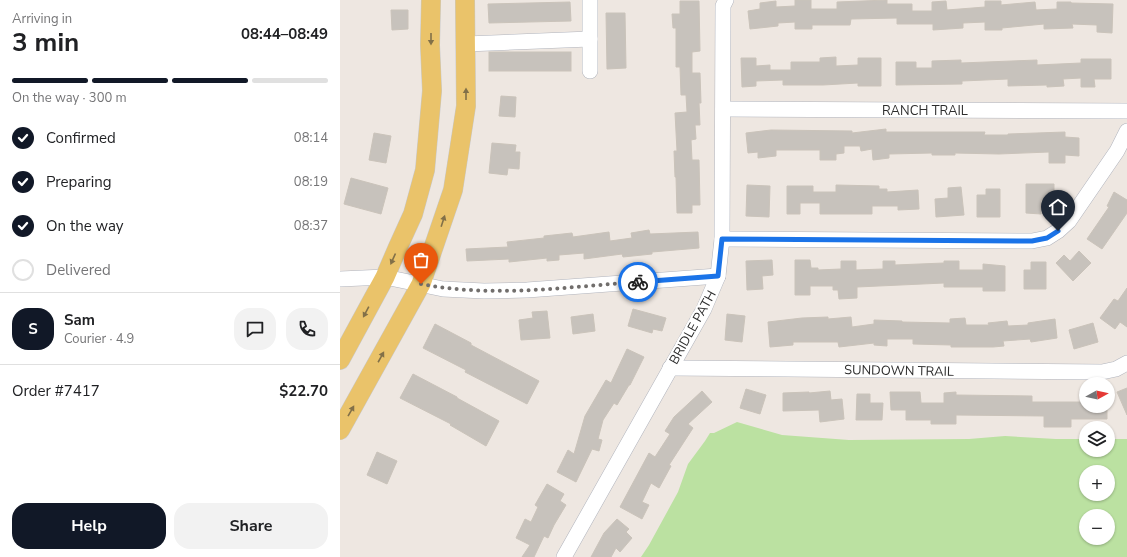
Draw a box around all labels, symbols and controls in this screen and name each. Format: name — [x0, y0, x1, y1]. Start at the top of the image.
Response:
text: Arriving in — [12, 10, 72, 28]
text: 08:44–08:49 — [241, 24, 328, 44]
text: 3 min — [12, 25, 79, 60]
one-way arrow — [428, 33, 434, 46]
one-way arrow — [463, 87, 469, 100]
text: On the way · 300 m — [12, 89, 127, 107]
street label: RANCH TRAIL — [882, 102, 968, 120]
icon: check — [12, 127, 34, 149]
text: Confirmed — [46, 128, 116, 148]
text: 08:14 — [294, 129, 328, 147]
icon: check — [12, 171, 34, 193]
text: Preparing — [46, 172, 111, 192]
text: 08:19 — [294, 173, 328, 191]
pin — [1041, 190, 1075, 231]
icon: home — [1047, 196, 1069, 218]
icon: check — [12, 215, 34, 237]
one-way arrow — [440, 215, 446, 227]
text: On the way — [46, 216, 124, 236]
text: 08:37 — [294, 217, 328, 235]
pin — [404, 243, 438, 284]
icon: bag — [410, 249, 432, 271]
one-way arrow — [390, 253, 396, 264]
text: Delivered — [46, 260, 111, 280]
courier — [618, 262, 658, 302]
icon: bike — [627, 271, 649, 293]
street label: BRIDLE PATH — [665, 287, 721, 368]
one-way arrow — [363, 306, 370, 317]
button: chat — [234, 308, 276, 350]
button: phone — [286, 308, 328, 350]
text: Sam — [64, 310, 95, 330]
text: S — [28, 319, 38, 339]
text: Courier · 4.9 — [64, 330, 134, 348]
one-way arrow — [378, 351, 385, 363]
street label: SUNDOWN TRAIL — [844, 361, 954, 381]
north arrow — [1079, 377, 1115, 413]
map controls — [1079, 377, 1115, 545]
text: Order #7417 — [12, 381, 100, 401]
text: $22.70 — [279, 381, 328, 401]
one-way arrow — [348, 405, 355, 416]
button: layers — [1079, 421, 1115, 457]
button: + — [1079, 465, 1115, 501]
button: Help — [12, 503, 166, 549]
button: Share — [174, 503, 328, 549]
button: − — [1079, 509, 1115, 545]

